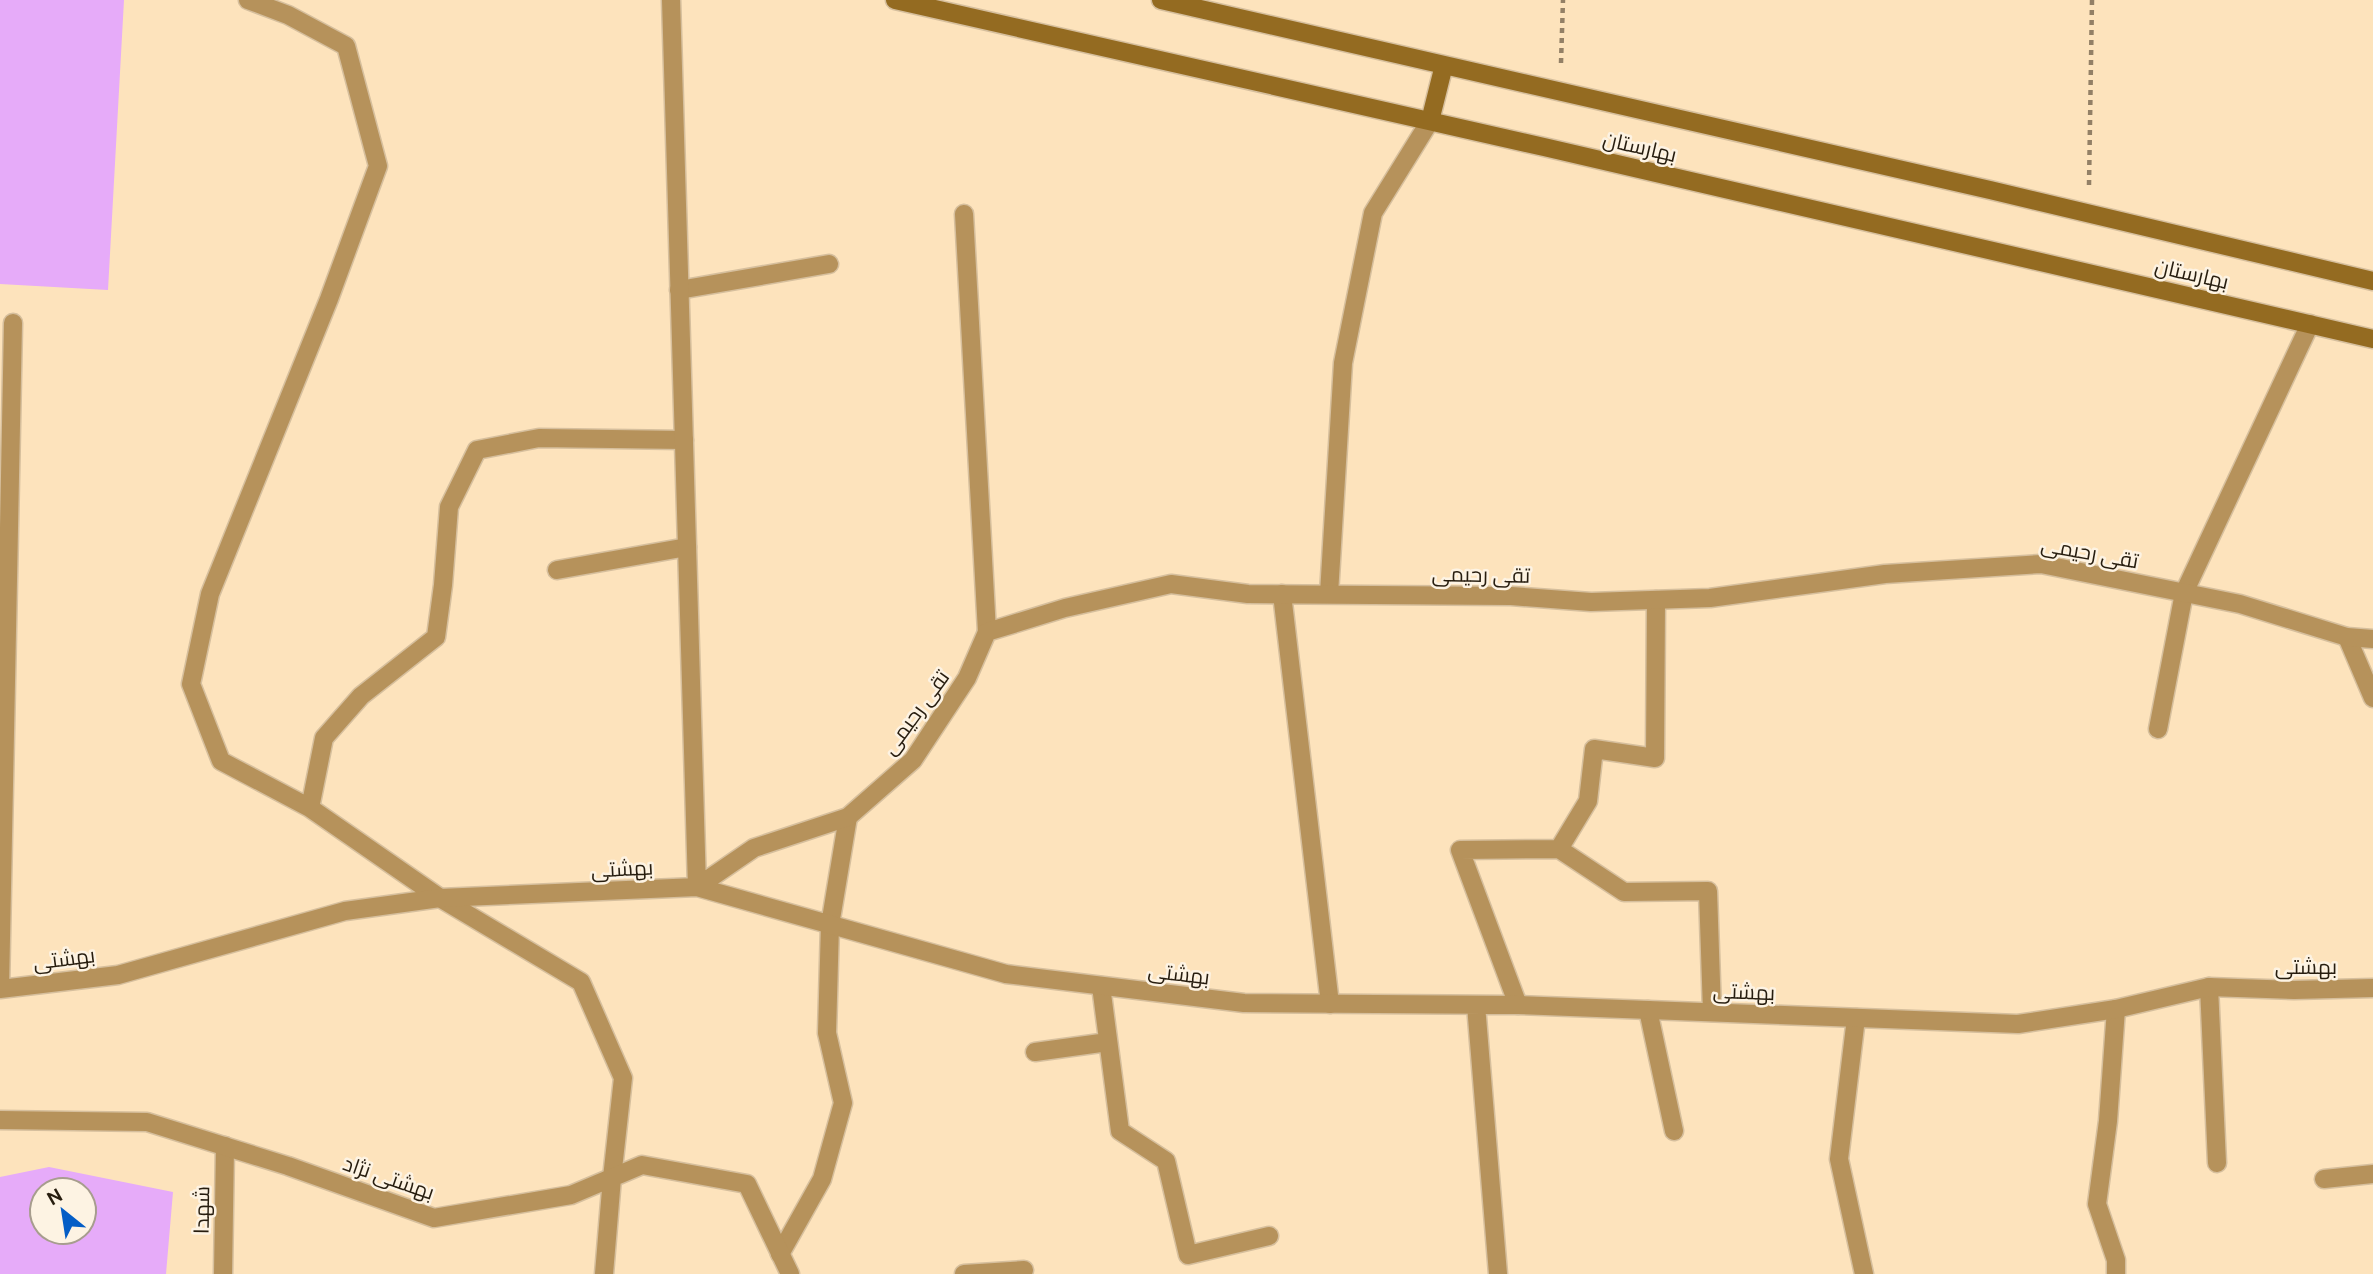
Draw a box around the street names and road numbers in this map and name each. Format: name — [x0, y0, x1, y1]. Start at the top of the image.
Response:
street label: بهارستان — [1600, 126, 1679, 168]
street label: بهارستان — [2152, 253, 2231, 295]
street label: تقی رحیمی — [2039, 532, 2141, 574]
street label: تقی رحیمی — [1432, 561, 1531, 589]
street label: تقی رحیمی — [876, 665, 955, 760]
street label: بهشتی — [590, 854, 654, 884]
street label: بهشتی — [32, 942, 97, 976]
street label: بهشتی — [2275, 954, 2337, 980]
street label: بهشتی — [1146, 957, 1211, 991]
street label: بهشتی — [1712, 978, 1776, 1006]
street label: بهشتی نژاد — [340, 1150, 438, 1206]
street label: شهدا — [189, 1186, 215, 1234]

